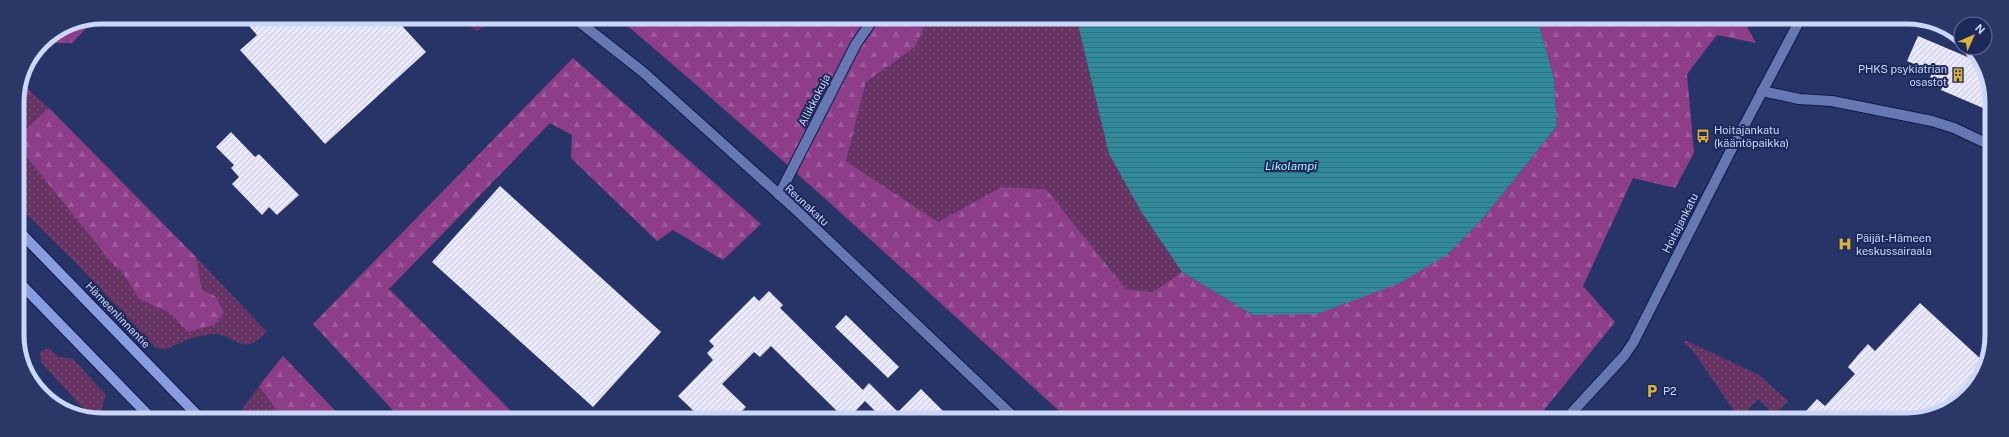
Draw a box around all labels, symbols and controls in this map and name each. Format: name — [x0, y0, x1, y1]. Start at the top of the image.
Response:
north arrow — [1953, 16, 1993, 56]
text: N — [1973, 22, 1987, 36]
place label: PHKS psykiatrian osastot — [1858, 63, 1947, 88]
building icon: PHKS psykiatrian osastot — [1950, 67, 1966, 83]
street label: Allikkokuja — [796, 72, 832, 128]
place label: Hoitajankatu (kääntöpaikka) — [1714, 124, 1789, 149]
bus stop icon: Hoitajankatu (kääntöpaikka) — [1695, 128, 1711, 144]
water label: Likolampi — [1265, 159, 1317, 173]
street label: Reunakatu — [783, 182, 831, 228]
street label: Hoitajankatu — [1660, 191, 1700, 255]
place label: Päijät-Hämeen keskussairaala — [1856, 232, 1932, 257]
hospital icon: Päijät-Hämeen keskussairaala — [1837, 236, 1853, 252]
street label: Hämeenlinnantie — [83, 280, 153, 350]
parking icon: P2 — [1644, 383, 1660, 399]
place label: P2 — [1663, 385, 1677, 397]

